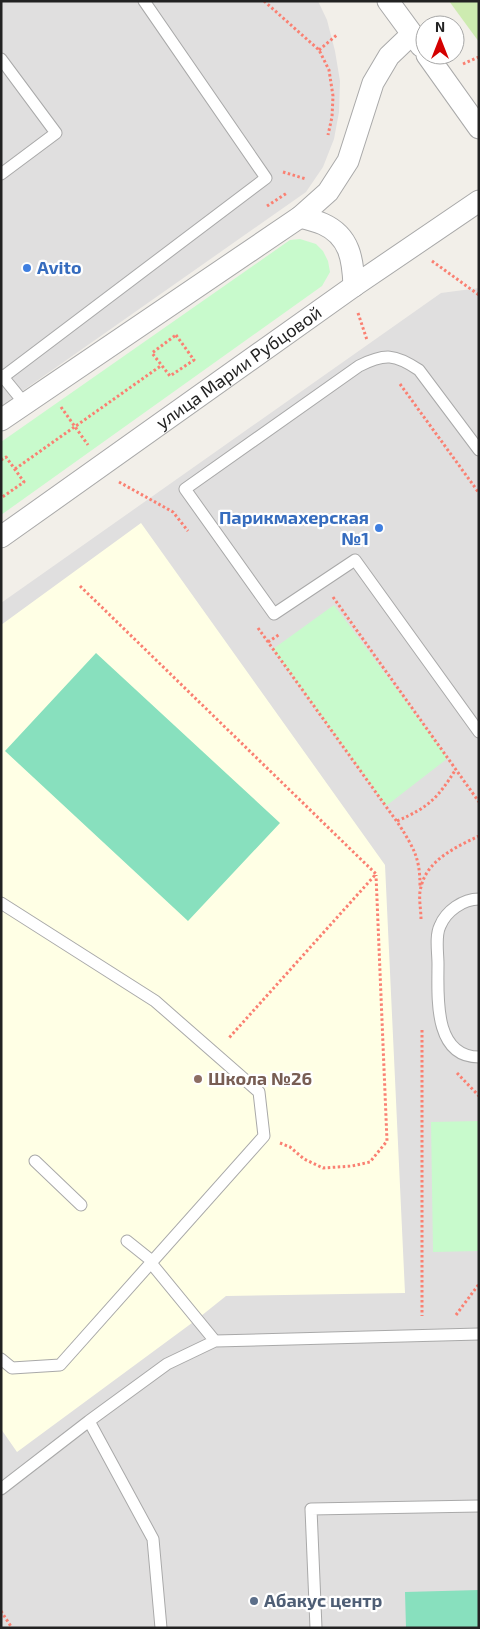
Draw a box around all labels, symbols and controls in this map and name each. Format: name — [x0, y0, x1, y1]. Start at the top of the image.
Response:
north arrow — [415, 15, 465, 65]
text: N — [435, 18, 445, 35]
place label: Avito — [37, 256, 82, 278]
marker: Avito — [21, 262, 33, 274]
street label: улица Марии Рубцовой — [151, 301, 325, 433]
place label: Парикмахерская №1 — [219, 506, 369, 549]
marker: Парикмахерская №1 — [373, 522, 385, 534]
place label: Школа №26 — [208, 1067, 312, 1089]
marker: Школа №26 — [192, 1073, 204, 1085]
place label: Абакус центр — [264, 1589, 383, 1611]
marker: Абакус центр — [248, 1595, 260, 1607]

